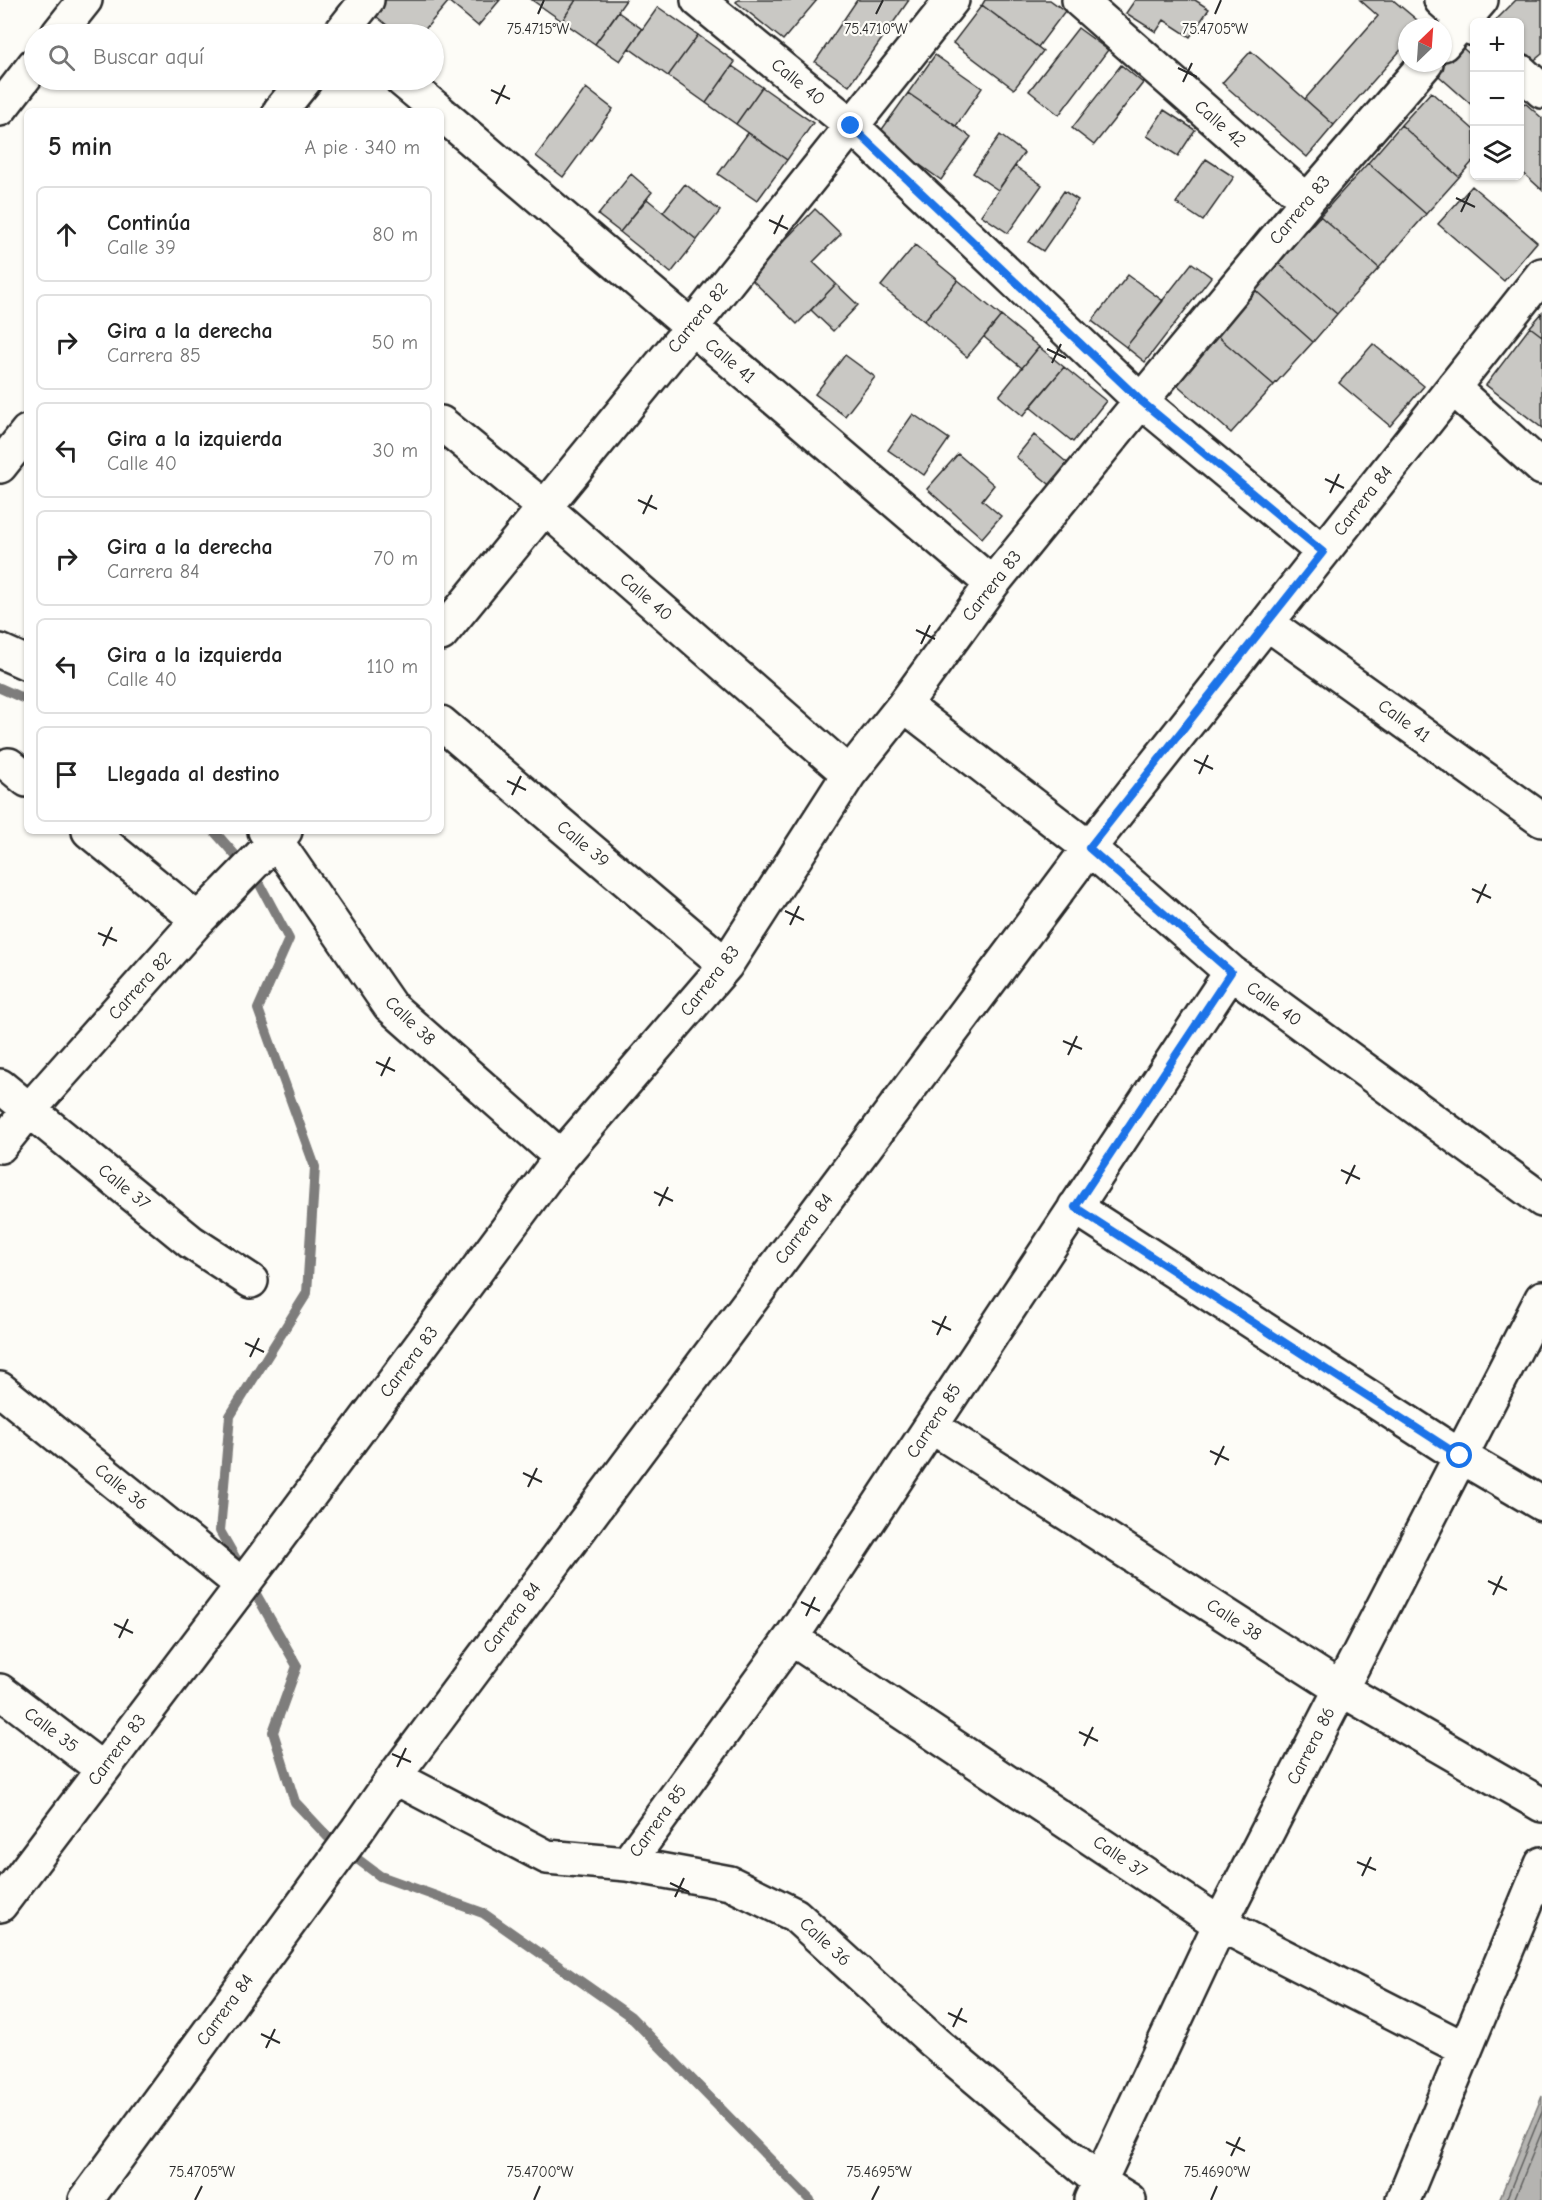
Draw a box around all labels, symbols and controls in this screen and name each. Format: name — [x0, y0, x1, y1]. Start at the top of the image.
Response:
north arrow — [1398, 18, 1452, 72]
map controls — [1470, 18, 1524, 180]
button: + — [1470, 18, 1524, 72]
text: 75.4715°W — [507, 20, 569, 38]
text: 75.4710°W — [844, 20, 908, 38]
text: 75.4705°W — [1182, 20, 1248, 38]
search box — [24, 24, 444, 90]
icon: search — [45, 41, 78, 74]
text: Buscar aquí — [93, 44, 204, 70]
street label: Calle 40 — [767, 54, 829, 110]
button: − — [1470, 72, 1524, 126]
street label: Calle 42 — [1190, 96, 1250, 152]
route end — [837, 112, 863, 138]
button: layers — [1470, 126, 1524, 180]
text: 5 min — [48, 132, 112, 162]
text: A pie · 340 m — [304, 136, 420, 159]
street label: Carrera 83 — [1265, 171, 1335, 249]
text: Continúa — [107, 210, 191, 236]
icon: ahead — [50, 218, 83, 251]
text: 80 m — [372, 223, 418, 246]
text: Calle 39 — [107, 236, 176, 259]
street label: Carrera 82 — [663, 279, 733, 357]
text: Gira a la derecha — [107, 318, 273, 344]
icon: right — [50, 326, 83, 359]
text: 50 m — [372, 331, 418, 354]
street label: Calle 41 — [701, 334, 759, 388]
text: Carrera 85 — [107, 344, 201, 367]
text: Gira a la izquierda — [107, 426, 282, 452]
icon: left — [50, 434, 83, 467]
text: 30 m — [372, 439, 418, 462]
text: Calle 40 — [107, 452, 177, 475]
street label: Carrera 84 — [1329, 462, 1397, 540]
text: Gira a la derecha — [107, 534, 273, 560]
icon: right — [50, 542, 83, 575]
text: 70 m — [373, 547, 418, 570]
street label: Carrera 83 — [958, 547, 1026, 625]
text: Carrera 84 — [107, 560, 200, 583]
street label: Calle 40 — [615, 568, 677, 626]
text: Gira a la izquierda — [107, 642, 282, 668]
icon: left — [50, 650, 83, 683]
text: 110 m — [367, 655, 418, 678]
text: Calle 40 — [107, 668, 177, 691]
street label: Calle 41 — [1374, 695, 1434, 747]
icon: arrive — [50, 758, 83, 791]
text: Llegada al destino — [107, 761, 280, 787]
street label: Calle 39 — [553, 816, 613, 872]
street label: Carrera 83 — [676, 942, 744, 1020]
street label: Carrera 82 — [104, 948, 176, 1024]
street label: Calle 40 — [1242, 977, 1306, 1031]
street label: Calle 38 — [381, 992, 439, 1050]
street label: Calle 37 — [94, 1160, 155, 1215]
street label: Carrera 84 — [771, 1189, 837, 1269]
street label: Carrera 83 — [375, 1322, 443, 1402]
street label: Carrera 85 — [902, 1380, 966, 1462]
route start — [1446, 1442, 1472, 1468]
street label: Calle 36 — [90, 1459, 152, 1515]
street label: Carrera 84 — [479, 1578, 545, 1658]
street label: Calle 38 — [1202, 1594, 1266, 1646]
street label: Calle 35 — [20, 1703, 82, 1757]
street label: Carrera 86 — [1282, 1704, 1340, 1788]
street label: Carrera 83 — [83, 1710, 151, 1790]
street label: Carrera 85 — [625, 1781, 691, 1861]
street label: Calle 37 — [1089, 1831, 1152, 1883]
street label: Calle 36 — [795, 1913, 855, 1971]
street label: Carrera 84 — [192, 1970, 258, 2050]
text: 75.4705°W — [169, 2163, 235, 2181]
text: 75.4700°W — [507, 2163, 573, 2181]
text: 75.4695°W — [846, 2163, 912, 2181]
text: 75.4690°W — [1184, 2163, 1250, 2181]

